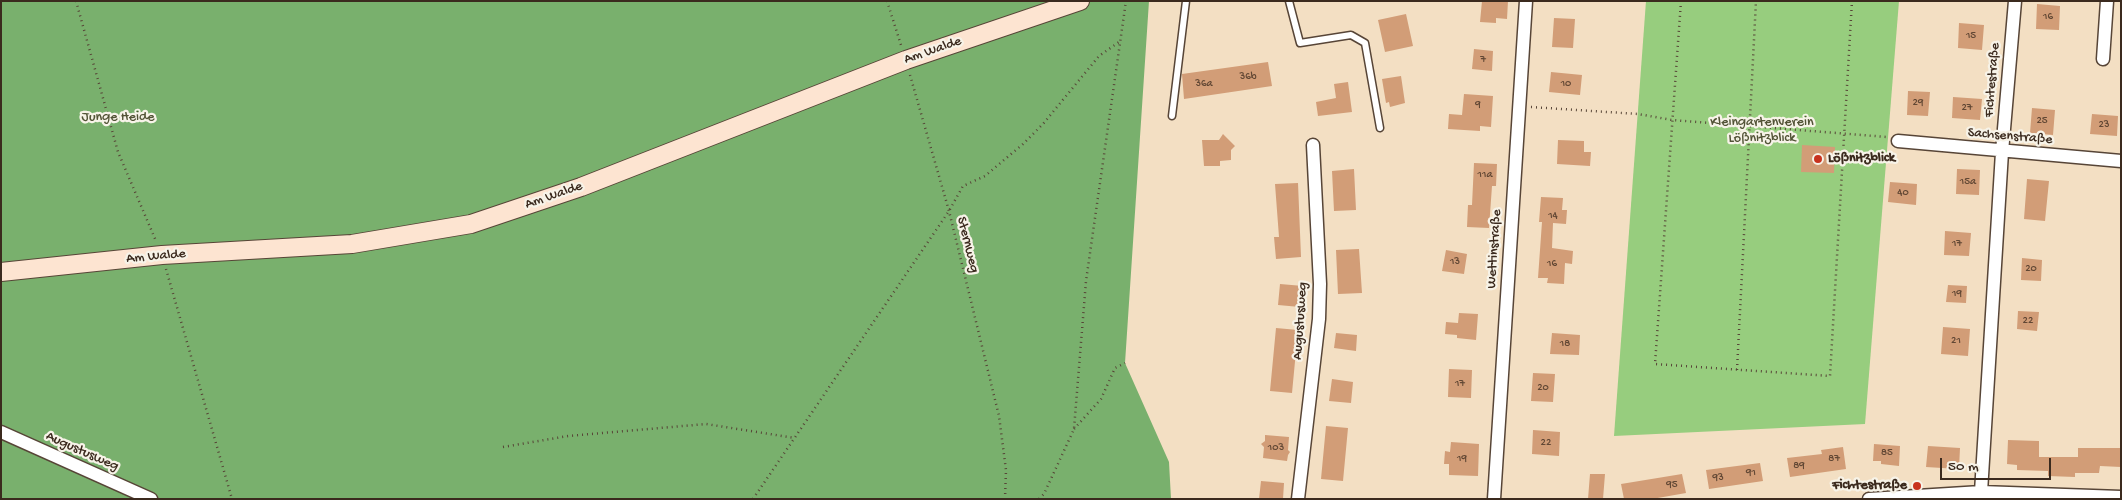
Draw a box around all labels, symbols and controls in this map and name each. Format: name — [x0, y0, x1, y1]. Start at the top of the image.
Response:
house number: 16 — [2043, 10, 2053, 24]
house number: 15 — [1966, 29, 1976, 43]
street label: Am Walde — [902, 33, 964, 69]
street label: Fichtestraße — [1981, 42, 2005, 118]
house number: 7 — [1480, 53, 1486, 67]
house number: 36b — [1239, 70, 1257, 84]
house number: 36a — [1195, 77, 1213, 91]
house number: 10 — [1561, 77, 1571, 91]
house number: 29 — [1913, 96, 1923, 110]
house number: 9 — [1475, 98, 1481, 112]
house number: 27 — [1961, 101, 1973, 115]
park label: Junge Heide — [82, 110, 154, 126]
house number: 25 — [2036, 114, 2048, 128]
park label: Kleingartenverein Lößnitzblick — [1710, 115, 1814, 148]
house number: 23 — [2098, 118, 2110, 132]
street label: Sachsenstraße — [1967, 125, 2053, 149]
place label: Lößnitzblick — [1828, 151, 1895, 167]
marker: Lößnitzblick — [1812, 153, 1824, 165]
house number: 11a — [1478, 168, 1492, 182]
house number: 15a — [1960, 175, 1976, 189]
street label: Am Walde — [523, 178, 585, 214]
house number: 40 — [1897, 186, 1909, 200]
street label: Wettinstraße — [1484, 209, 1506, 289]
house number: 14 — [1548, 209, 1558, 223]
street label: Sternweg — [952, 215, 982, 275]
house number: 17 — [1952, 237, 1962, 251]
street label: Am Walde — [126, 246, 186, 268]
house number: 13 — [1450, 255, 1460, 269]
house number: 16 — [1547, 257, 1557, 271]
house number: 20 — [2025, 262, 2037, 276]
street label: Augustusweg — [1290, 282, 1312, 360]
house number: 19 — [1952, 287, 1962, 301]
house number: 22 — [2023, 314, 2033, 328]
house number: 21 — [1951, 334, 1961, 348]
house number: 18 — [1560, 337, 1570, 351]
house number: 17 — [1455, 377, 1465, 391]
house number: 20 — [1537, 381, 1549, 395]
street label: Augustusweg — [43, 428, 121, 476]
house number: 22 — [1541, 436, 1551, 450]
house number: 103 — [1268, 441, 1284, 455]
house number: 85 — [1881, 446, 1893, 460]
scale bar — [1942, 448, 2053, 480]
house number: 19 — [1457, 452, 1467, 466]
house number: 87 — [1828, 452, 1840, 466]
text: 50 m — [1948, 458, 1979, 476]
house number: 89 — [1793, 459, 1805, 473]
house number: 91 — [1746, 466, 1756, 480]
house number: 93 — [1712, 471, 1724, 485]
house number: 95 — [1666, 478, 1678, 492]
place label: Fichtestraße — [1832, 478, 1907, 494]
marker: Fichtestraße — [1911, 480, 1923, 492]

